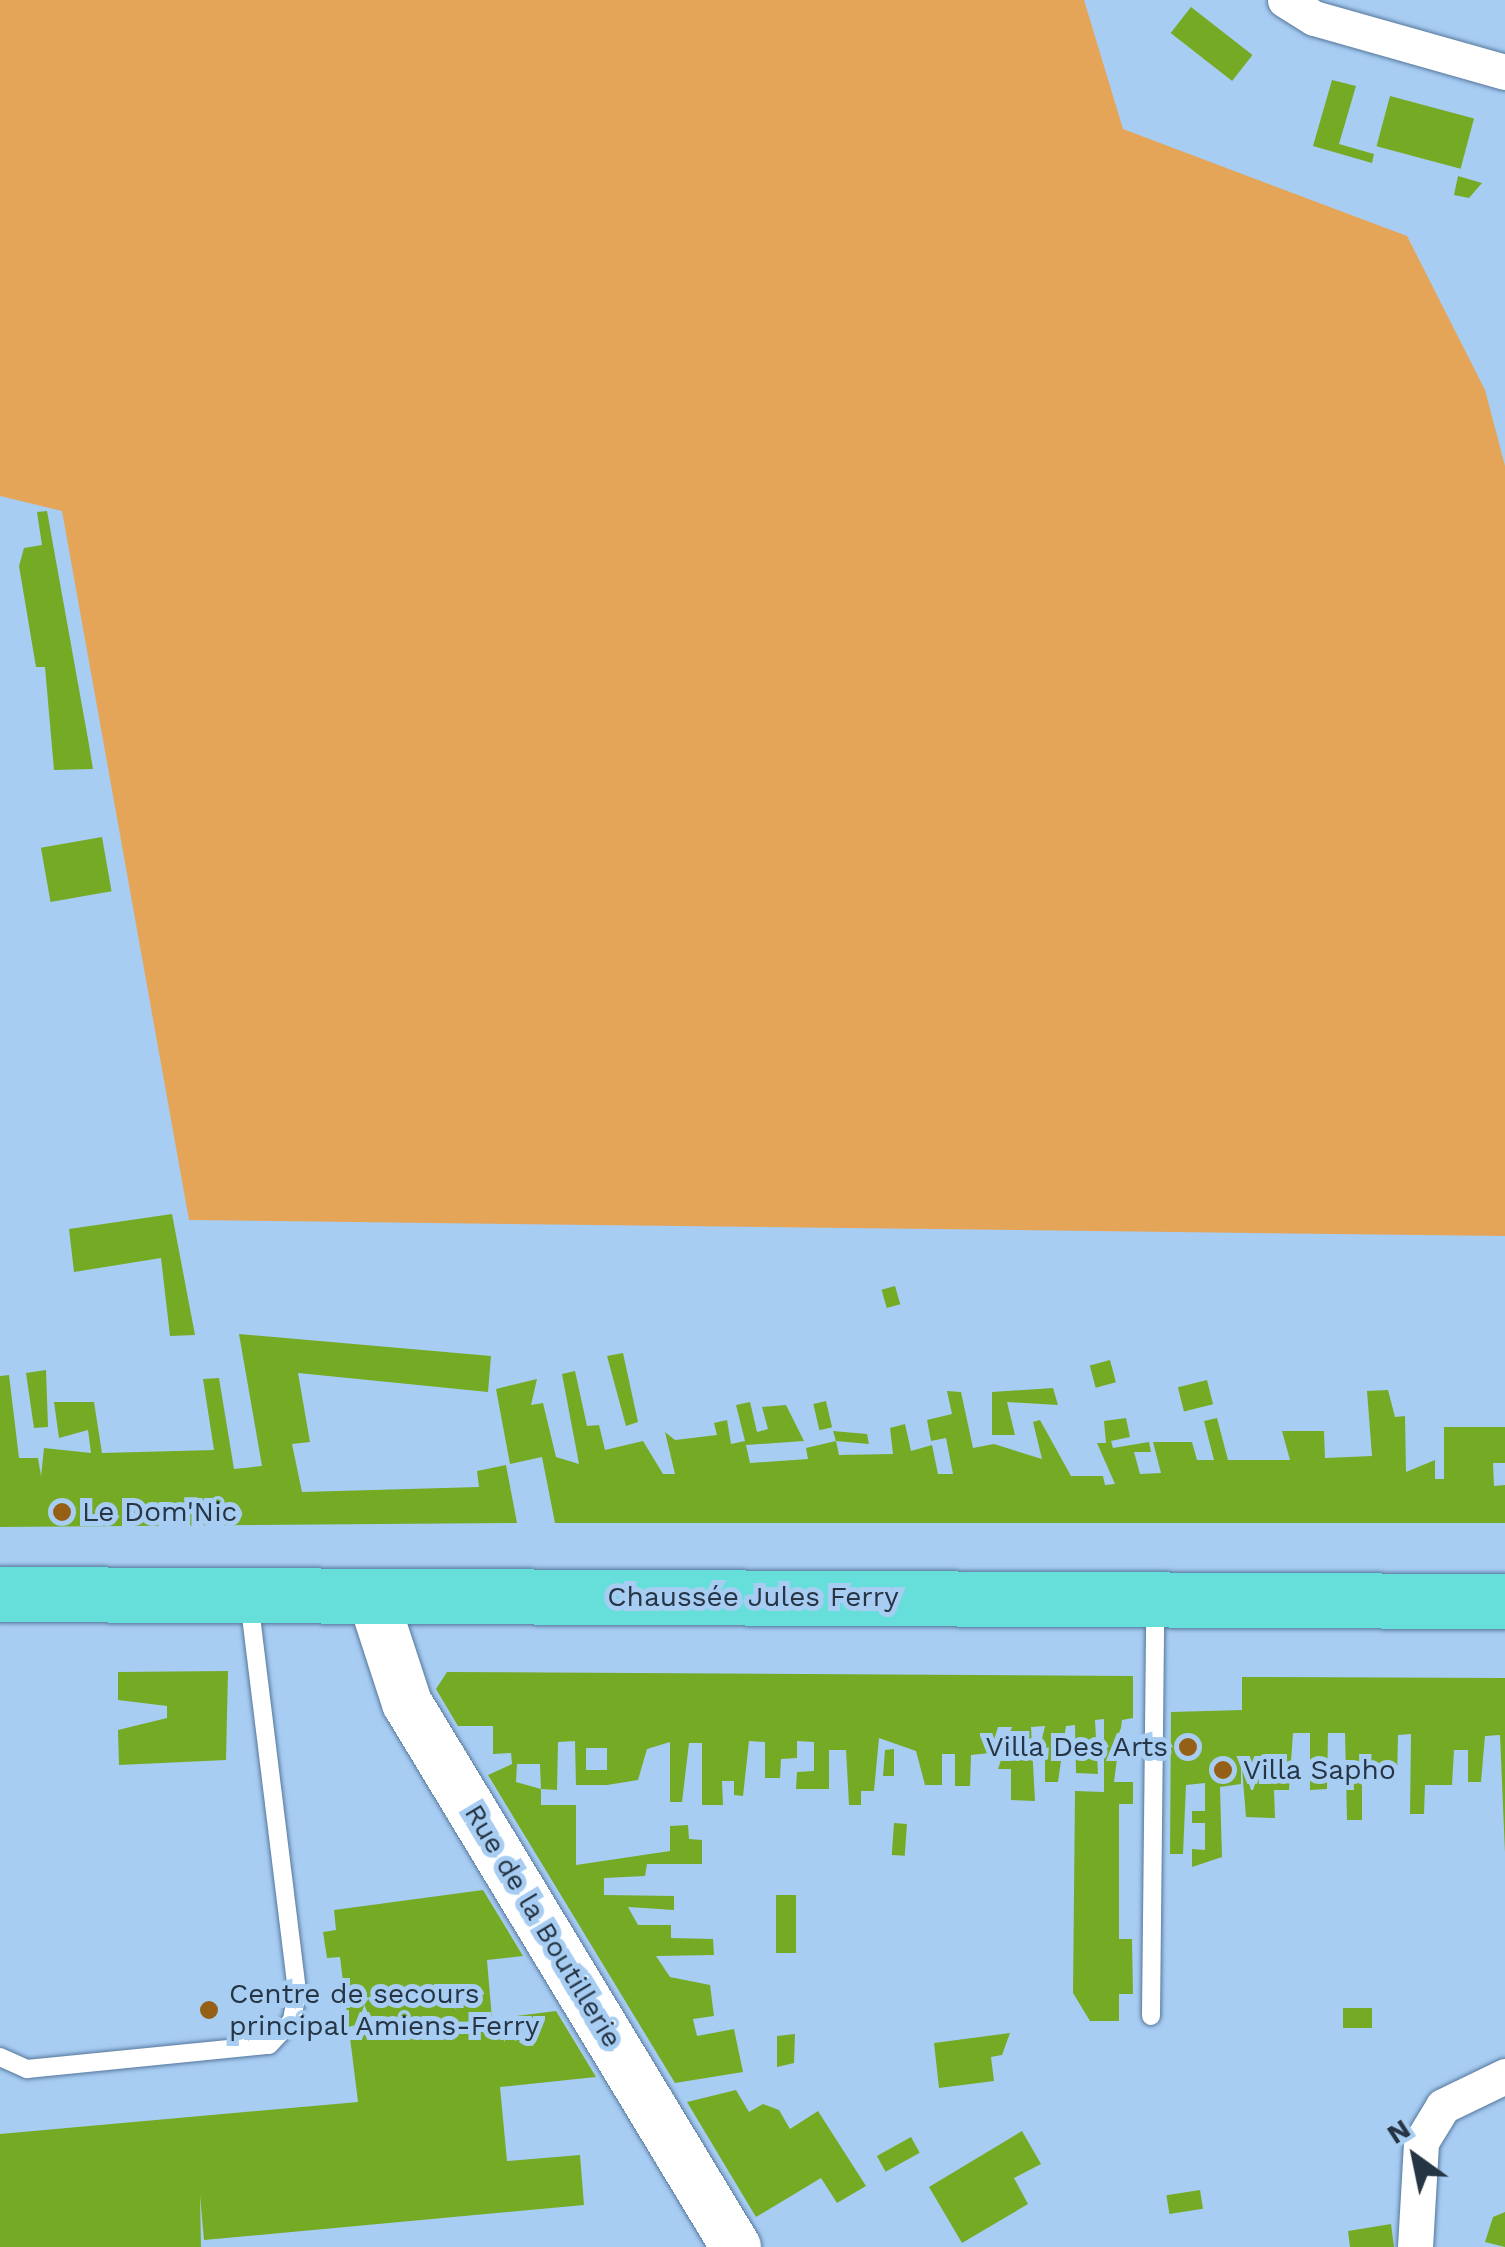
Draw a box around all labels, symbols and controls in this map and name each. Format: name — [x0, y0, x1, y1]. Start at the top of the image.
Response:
place label: Le Dom'Nic — [82, 1495, 237, 1529]
marker: Le Dom'Nic — [51, 1501, 73, 1523]
street label: Chaussée Jules Ferry — [607, 1580, 899, 1614]
place label: Villa Des Arts — [984, 1730, 1168, 1764]
marker: Villa Des Arts — [1177, 1736, 1199, 1758]
place label: Villa Sapho — [1243, 1753, 1396, 1787]
marker: Villa Sapho — [1212, 1759, 1234, 1781]
street label: Rue de la Boutillerie — [457, 1798, 629, 2054]
place label: Centre de secours principal Amiens-Ferry — [229, 1977, 542, 2043]
marker: Centre de secours principal Amiens-Ferry — [198, 1999, 220, 2021]
north arrow — [1365, 2107, 1465, 2207]
text: N — [1381, 2112, 1416, 2151]

